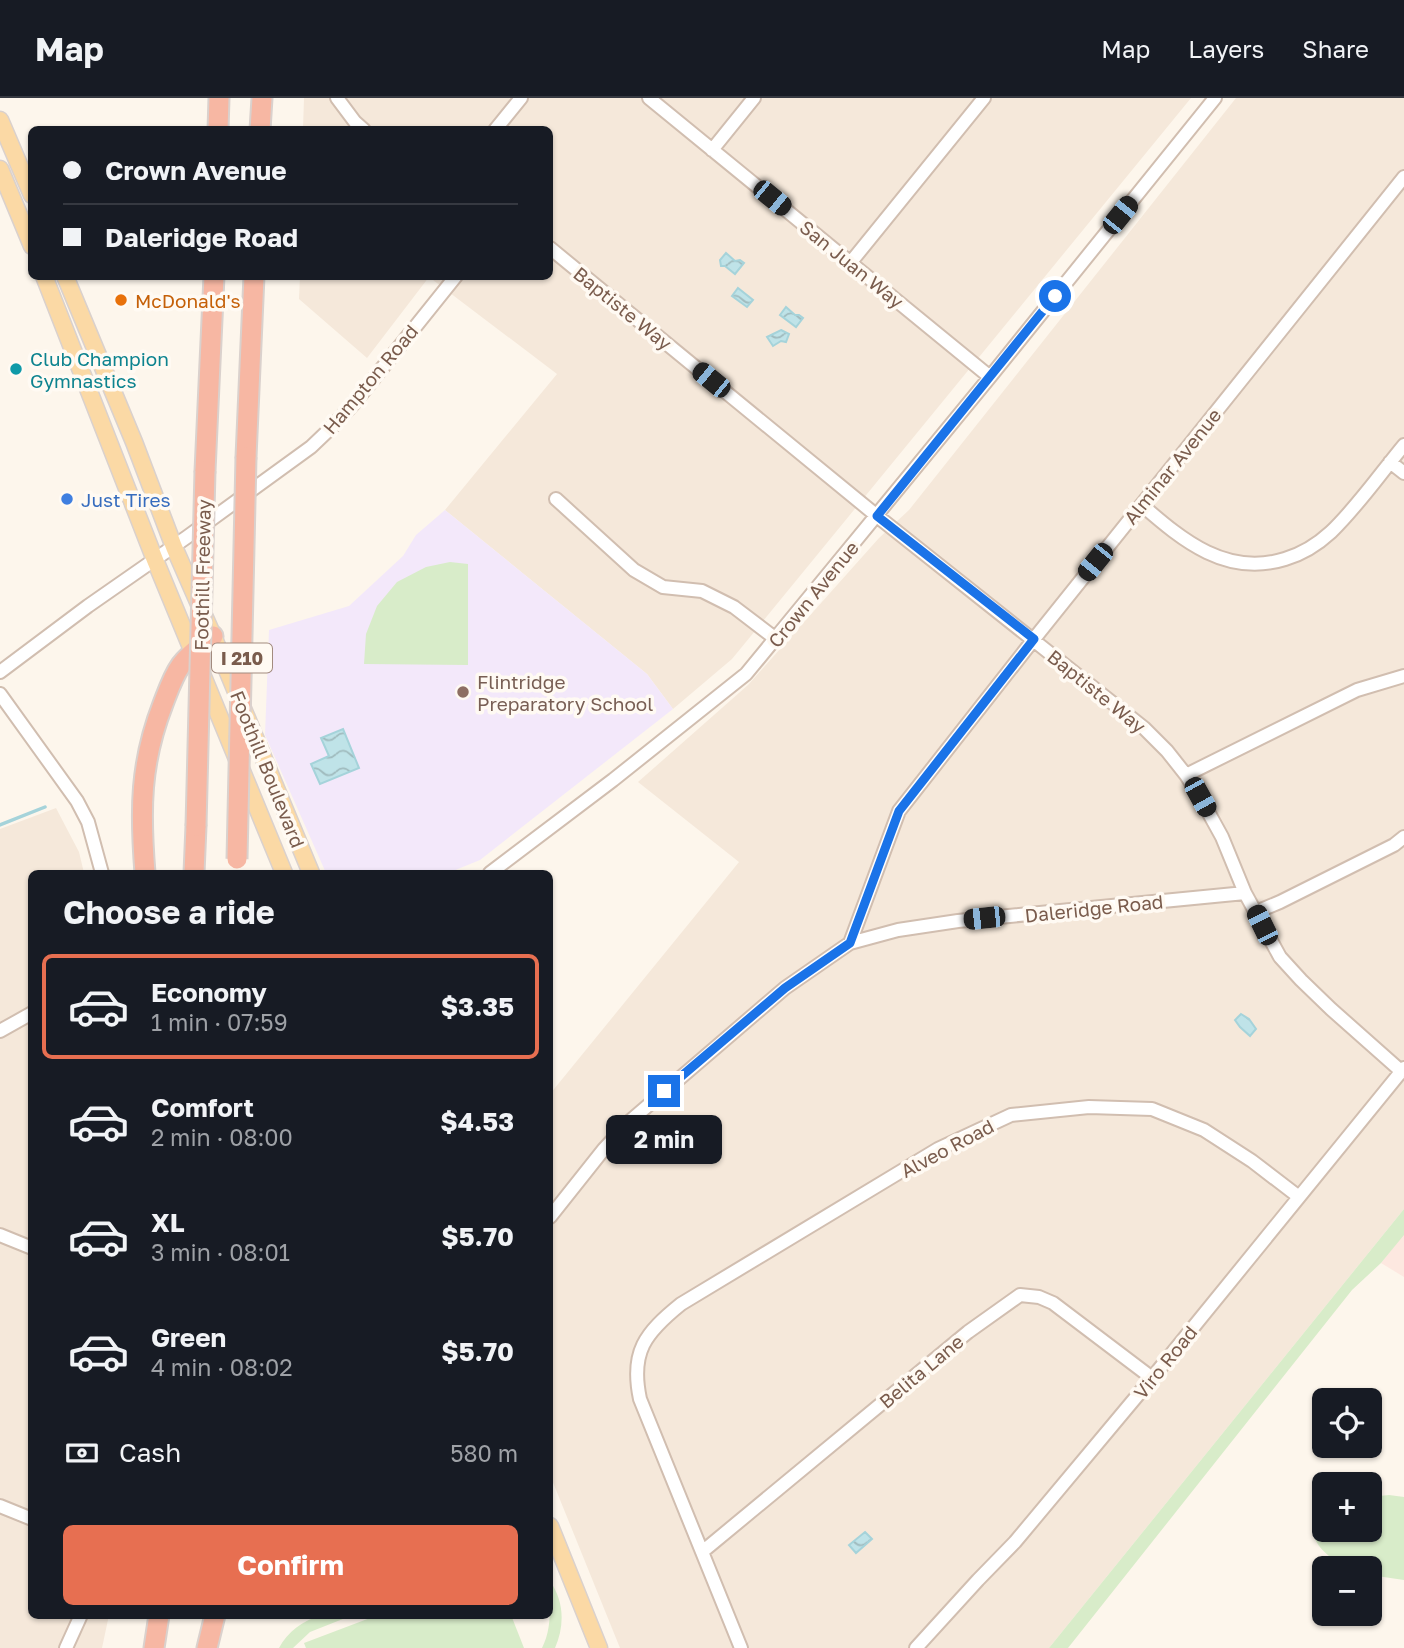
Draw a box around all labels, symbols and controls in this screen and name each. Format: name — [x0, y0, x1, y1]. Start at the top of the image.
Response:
text: Map — [35, 29, 104, 68]
text: Map — [1101, 34, 1150, 63]
text: Layers — [1188, 34, 1264, 63]
text: Share — [1302, 34, 1369, 63]
text: Crown Avenue — [105, 155, 287, 186]
car — [750, 177, 795, 219]
car — [1099, 192, 1142, 238]
street label: San Juan Way — [795, 215, 909, 313]
text: Daleridge Road — [105, 222, 298, 253]
street label: Baptiste Way — [569, 261, 677, 355]
route start — [1039, 280, 1071, 312]
place label: McDonald's — [135, 289, 241, 312]
marker: McDonald's — [113, 292, 129, 308]
street label: Hampton Road — [318, 320, 422, 438]
place label: Club Champion Gymnastics — [30, 347, 169, 392]
car — [689, 359, 734, 401]
marker: Club Champion Gymnastics — [8, 361, 24, 377]
street label: Alminar Avenue — [1118, 404, 1226, 528]
place label: Just Tires — [81, 488, 171, 511]
marker: Just Tires — [59, 491, 75, 507]
street label: Foothill Freeway — [189, 499, 215, 651]
street label: Crown Avenue — [763, 536, 863, 652]
car — [1074, 539, 1117, 585]
road number: I 210 — [212, 644, 272, 672]
street label: Baptiste Way — [1043, 644, 1151, 738]
place label: Flintridge Preparatory School — [477, 670, 653, 715]
marker: Flintridge Preparatory School — [455, 684, 471, 700]
street label: Foothill Boulevard — [226, 687, 310, 851]
car — [1181, 774, 1220, 820]
street label: Daleridge Road — [1024, 889, 1164, 927]
text: Choose a ride — [63, 893, 275, 931]
car — [1244, 902, 1281, 948]
car — [963, 905, 1006, 931]
icon: car — [67, 975, 130, 1038]
text: Economy — [151, 977, 267, 1008]
text: $3.35 — [441, 991, 514, 1022]
text: 1 min · 07:59 — [151, 1008, 288, 1036]
route end — [648, 1075, 680, 1107]
icon: car — [67, 1090, 130, 1153]
text: Comfort — [151, 1092, 254, 1123]
text: $4.53 — [440, 1106, 514, 1137]
street label: Alveo Road — [897, 1114, 997, 1182]
callout: 2 min — [606, 1116, 722, 1164]
text: 2 min · 08:00 — [151, 1123, 293, 1151]
text: 2 min — [634, 1125, 694, 1153]
icon: car — [67, 1205, 130, 1268]
text: XL — [151, 1207, 185, 1238]
text: $5.70 — [441, 1221, 514, 1252]
text: 3 min · 08:01 — [151, 1238, 290, 1266]
icon: car — [67, 1320, 130, 1383]
street label: Viro Road — [1128, 1321, 1202, 1403]
text: Green — [151, 1322, 226, 1353]
street label: Belita Lane — [874, 1329, 968, 1413]
text: $5.70 — [441, 1336, 514, 1367]
text: 4 min · 08:02 — [151, 1353, 293, 1381]
map controls — [1312, 1388, 1382, 1626]
button: locate — [1312, 1388, 1382, 1458]
icon: cash — [63, 1434, 101, 1472]
text: Cash — [119, 1437, 181, 1468]
text: 580 m — [450, 1439, 518, 1467]
button: + — [1312, 1472, 1382, 1542]
button: Confirm — [63, 1525, 518, 1605]
button: − — [1312, 1556, 1382, 1626]

